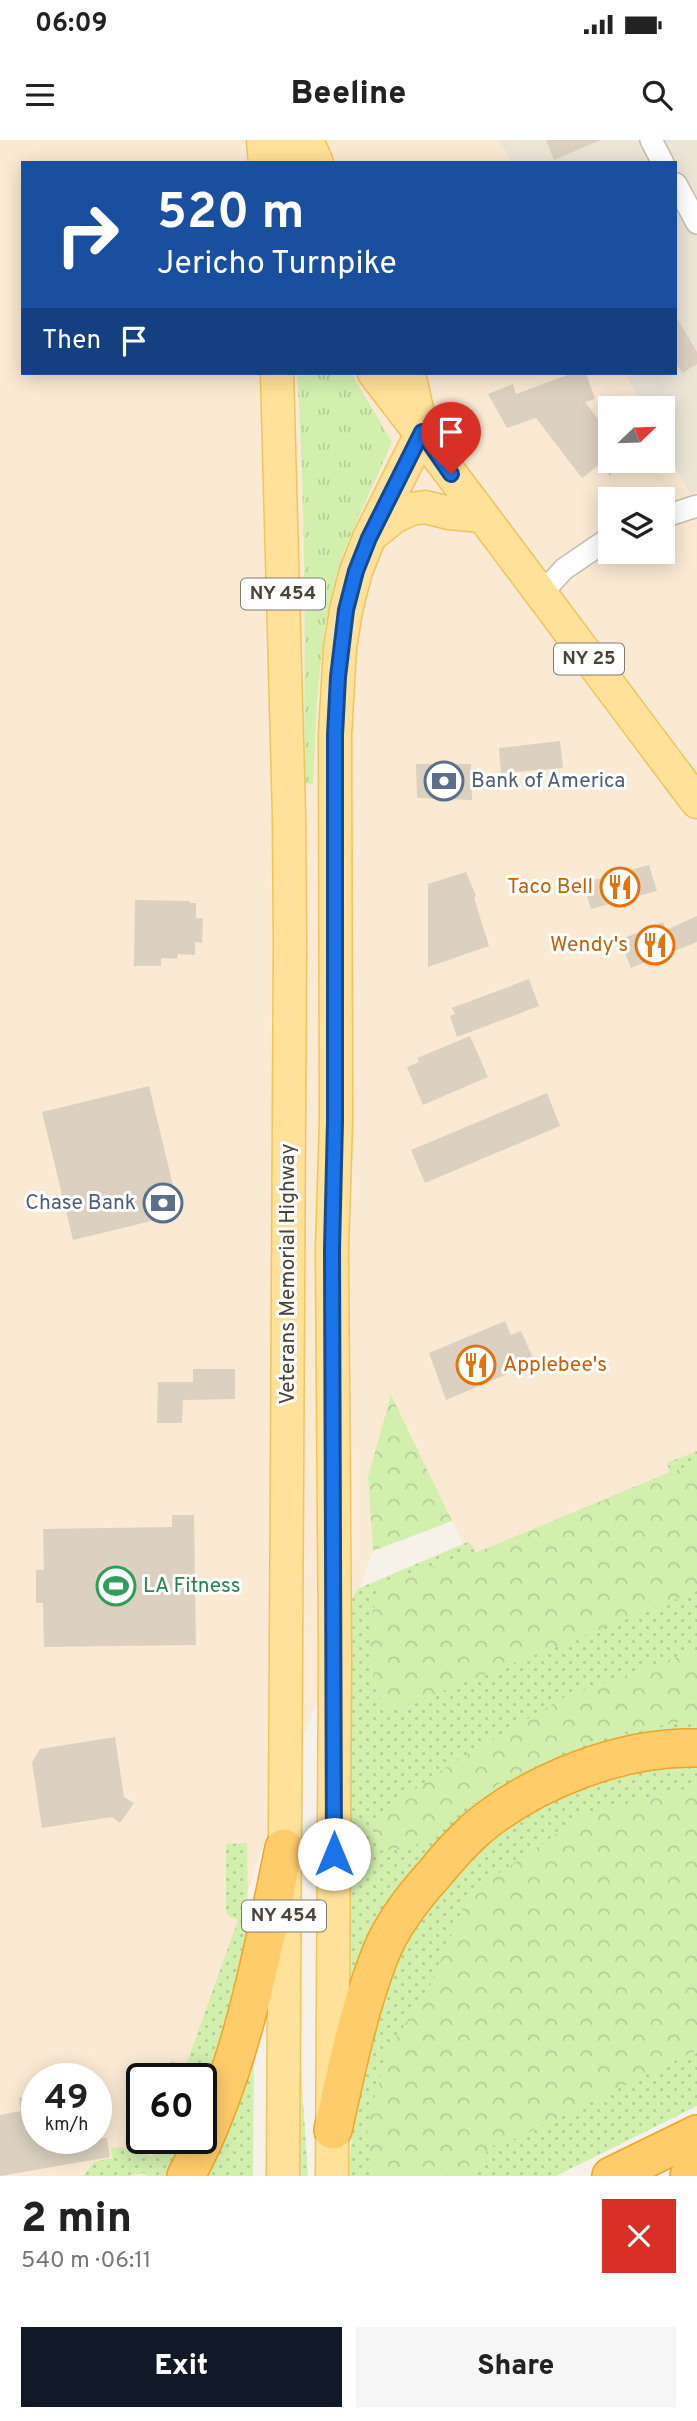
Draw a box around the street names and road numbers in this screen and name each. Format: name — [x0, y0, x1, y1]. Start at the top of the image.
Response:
road number: NY 454 — [241, 578, 325, 610]
road number: NY 25 — [554, 644, 624, 674]
street label: Veterans Memorial Highway — [275, 1143, 302, 1405]
road number: NY 454 — [242, 1900, 326, 1932]

